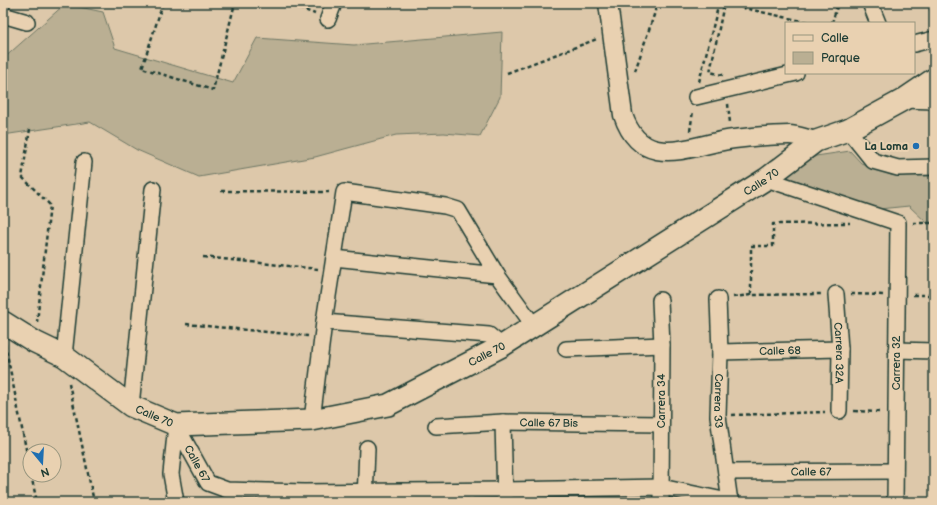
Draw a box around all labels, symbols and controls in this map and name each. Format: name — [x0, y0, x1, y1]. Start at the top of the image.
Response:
legend — [785, 22, 915, 74]
text: Calle — [821, 31, 849, 46]
text: Parque — [821, 51, 860, 66]
place label: La Loma — [864, 140, 908, 153]
marker: La Loma — [911, 141, 921, 151]
street label: Calle 70 — [741, 165, 782, 198]
street label: Carrera 32A — [832, 322, 847, 384]
street label: Carrera 32 — [890, 335, 903, 390]
street label: Calle 70 — [466, 339, 508, 369]
street label: Calle 68 — [759, 343, 801, 358]
street label: Carrera 34 — [655, 373, 668, 428]
street label: Carrera 33 — [711, 373, 726, 429]
street label: Calle 70 — [134, 402, 176, 430]
street label: Calle 67 Bis — [520, 416, 579, 429]
north arrow — [22, 443, 62, 483]
street label: Calle 67 — [182, 443, 213, 485]
text: N — [39, 465, 51, 479]
street label: Calle 67 — [791, 465, 832, 478]

